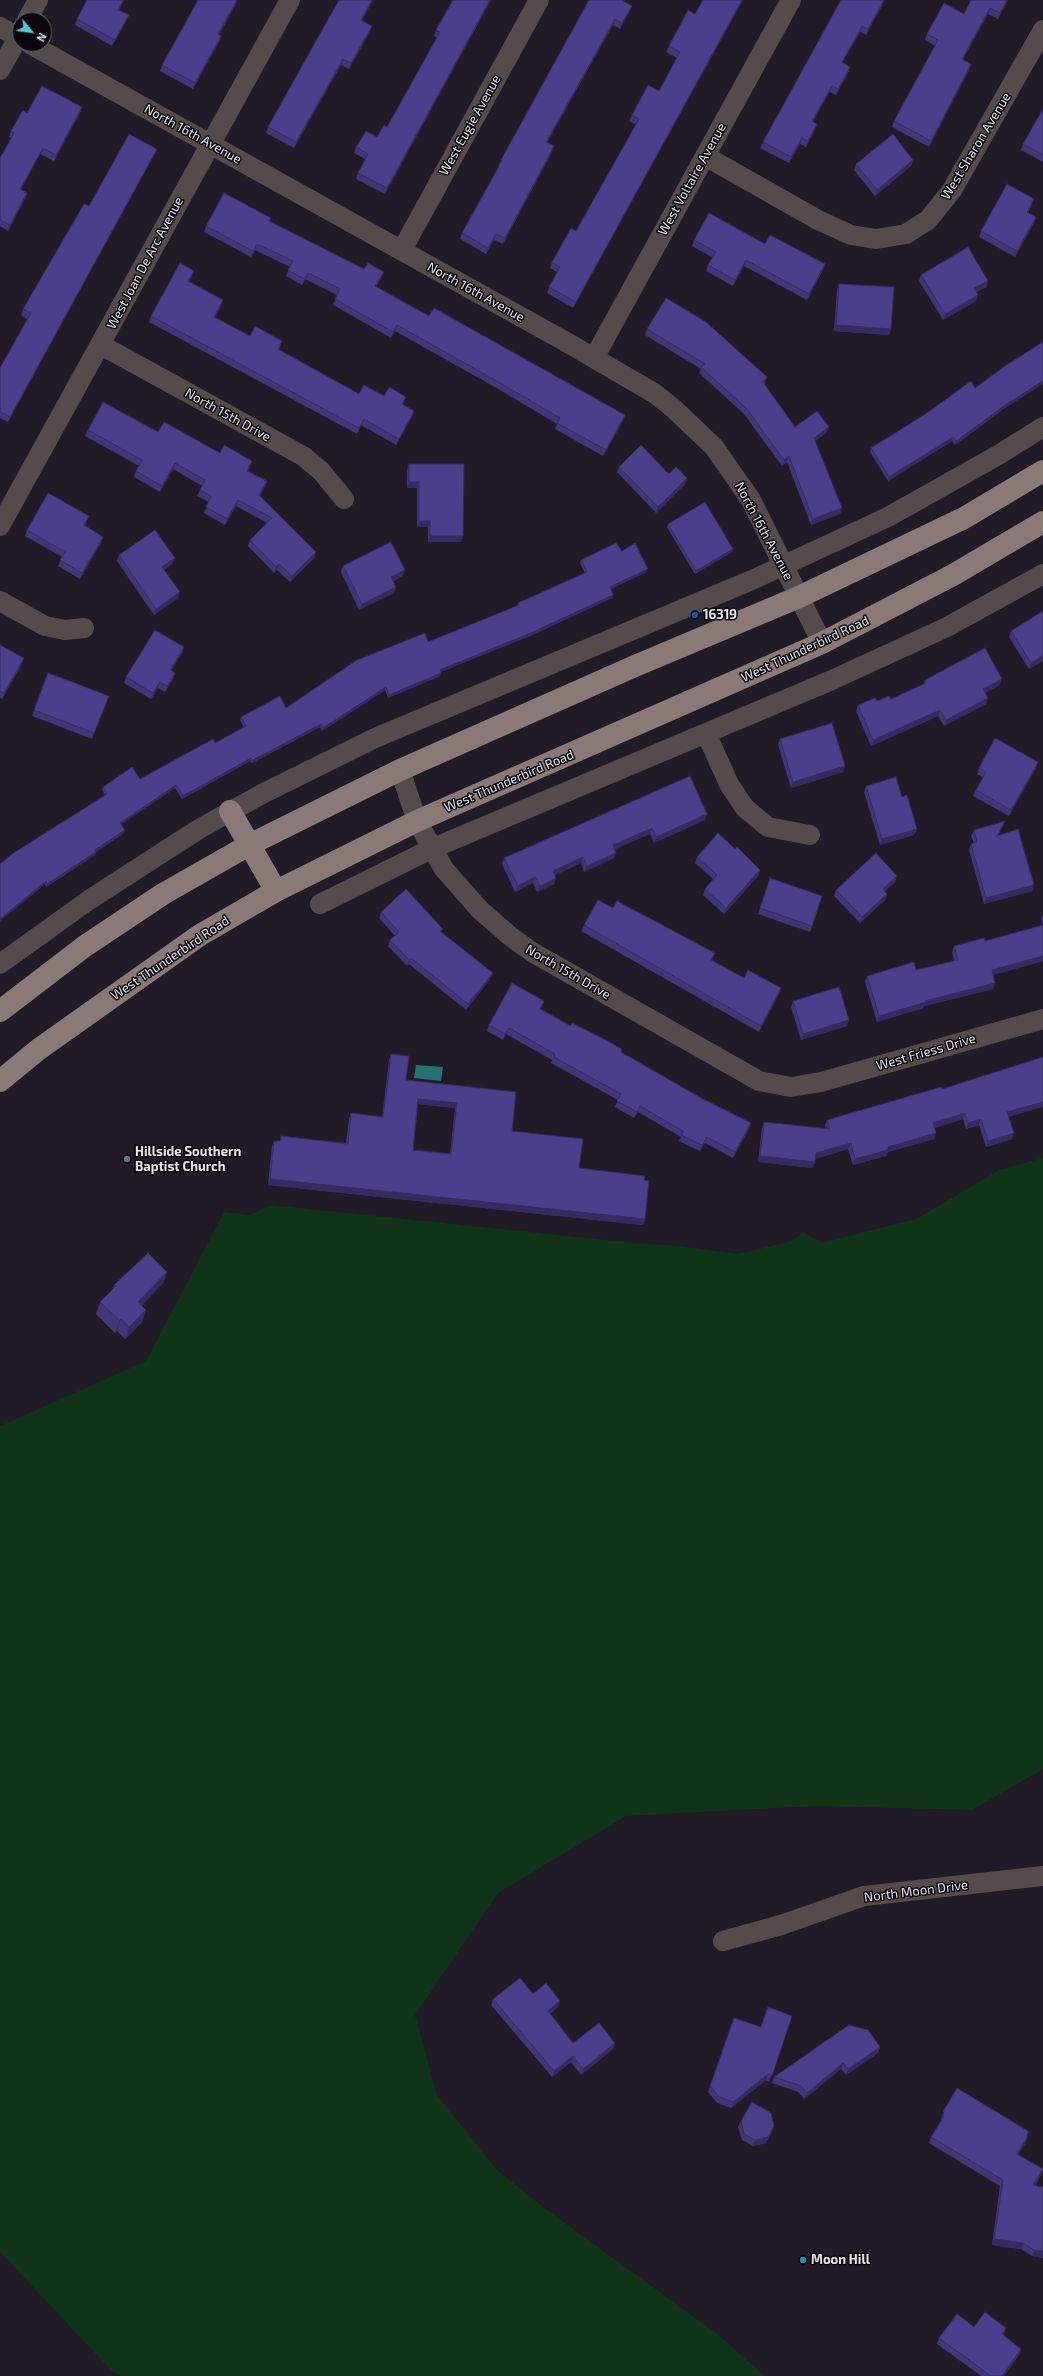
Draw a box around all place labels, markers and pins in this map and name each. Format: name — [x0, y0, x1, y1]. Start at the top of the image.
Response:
place label: 16319 — [703, 607, 737, 623]
marker: 16319 — [690, 610, 700, 620]
place label: Hillside Southern Baptist Church — [135, 1144, 241, 1175]
marker: Hillside Southern Baptist Church — [122, 1154, 132, 1164]
place label: Moon Hill — [811, 2252, 870, 2268]
marker: Moon Hill — [798, 2255, 808, 2265]

